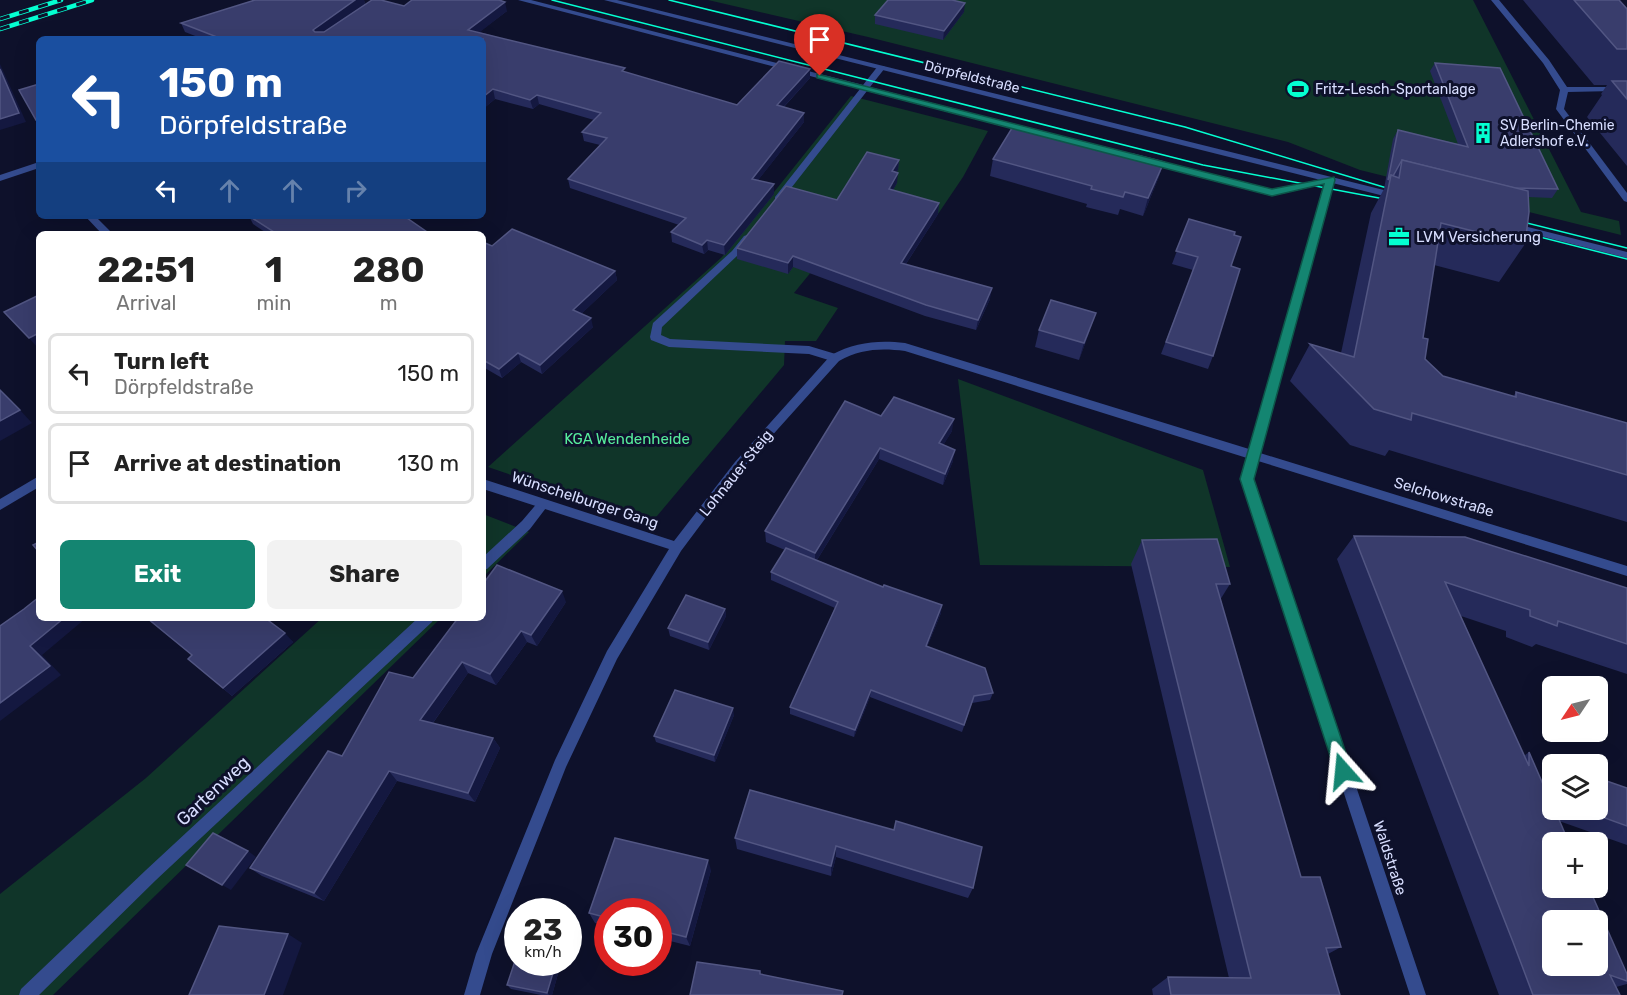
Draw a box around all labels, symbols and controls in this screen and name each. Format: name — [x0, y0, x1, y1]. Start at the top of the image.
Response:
pin — [794, 14, 845, 76]
icon: arrive — [803, 23, 836, 56]
street label: Dörpfeldstraße — [923, 57, 1022, 97]
text: 150 m — [159, 58, 283, 108]
icon: left — [60, 60, 138, 138]
sports icon: Fritz-Lesch-Sportanlage — [1286, 77, 1310, 101]
place label: Fritz-Lesch-Sportanlage — [1315, 81, 1476, 98]
text: Dörpfeldstraße — [159, 109, 347, 141]
place label: SV Berlin-Chemie Adlershof e.V. — [1500, 117, 1615, 150]
building icon: SV Berlin-Chemie Adlershof e.V. — [1471, 121, 1495, 145]
icon: left — [150, 174, 183, 207]
icon: ahead — [213, 174, 246, 207]
icon: ahead — [276, 174, 309, 207]
icon: right — [339, 174, 372, 207]
office icon: LVM Versicherung — [1387, 225, 1411, 249]
place label: LVM Versicherung — [1416, 228, 1541, 246]
text: 22:51 — [97, 248, 195, 291]
text: 1 — [265, 248, 283, 291]
text: 280 — [353, 248, 425, 291]
text: Arrival — [116, 291, 176, 315]
text: min — [257, 291, 291, 315]
text: m — [380, 291, 398, 315]
text: Turn left — [114, 348, 209, 375]
icon: left — [63, 357, 96, 390]
text: 150 m — [398, 360, 459, 387]
text: Dörpfeldstraße — [114, 375, 254, 399]
street label: Lohnauer Steig — [696, 426, 776, 520]
park label: KGA Wendenheide — [564, 430, 690, 448]
icon: arrive — [63, 447, 96, 480]
text: Arrive at destination — [114, 450, 341, 477]
text: 130 m — [397, 450, 459, 477]
street label: Wünschelburger Gang — [509, 468, 661, 532]
street label: Selchowstraße — [1392, 473, 1496, 521]
button: Exit — [60, 540, 255, 609]
button: Share — [267, 540, 462, 609]
north arrow — [1542, 676, 1608, 742]
map controls — [1542, 676, 1608, 976]
position arrow — [1311, 739, 1375, 803]
street label: Gartenweg — [172, 752, 254, 830]
button: layers — [1542, 754, 1608, 820]
street label: Waldstraße — [1370, 819, 1410, 897]
button: + — [1542, 832, 1608, 898]
speed limit sign: 30 — [594, 898, 672, 976]
button: − — [1542, 910, 1608, 976]
text: 23 — [523, 912, 563, 948]
text: km/h — [524, 943, 562, 961]

